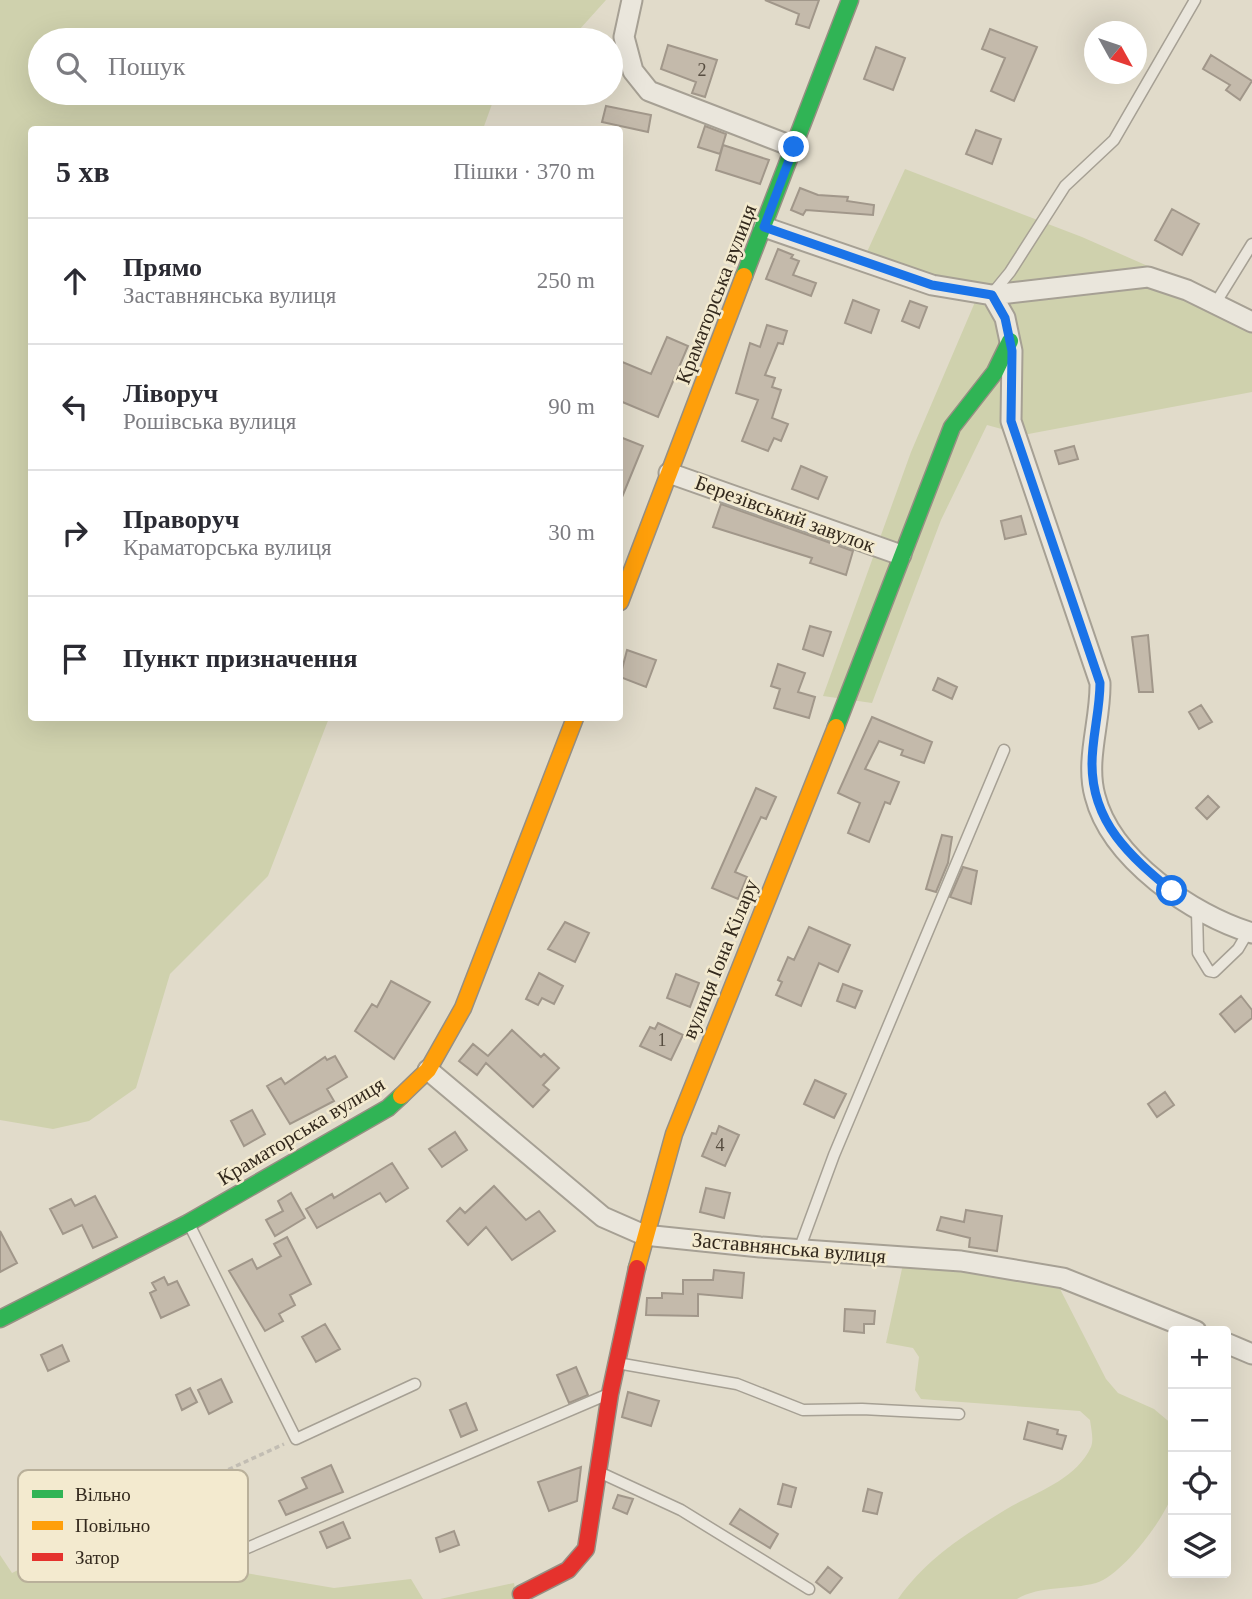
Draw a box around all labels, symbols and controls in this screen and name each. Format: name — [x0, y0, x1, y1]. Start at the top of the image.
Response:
north arrow — [1084, 21, 1147, 84]
search box — [28, 28, 623, 105]
icon: search — [52, 48, 90, 86]
text: Пошук — [108, 52, 185, 81]
house number: 2 — [698, 60, 707, 80]
route end — [778, 131, 809, 162]
text: 5 хв — [56, 155, 110, 188]
text: Пішки · 370 m — [454, 159, 595, 184]
street label: Краматорська вулиця — [671, 201, 761, 387]
text: Прямо — [123, 253, 202, 282]
icon: ahead — [56, 262, 94, 300]
text: 250 m — [537, 268, 595, 293]
text: Заставнянська вулиця — [123, 283, 336, 308]
text: Ліворуч — [123, 379, 218, 408]
icon: left — [56, 388, 94, 426]
text: 90 m — [548, 394, 595, 419]
text: Рошівська вулиця — [123, 409, 296, 434]
street label: Березівський завулок — [692, 470, 879, 558]
text: Праворуч — [123, 505, 239, 534]
icon: right — [56, 514, 94, 552]
text: 30 m — [548, 520, 595, 545]
text: Краматорська вулиця — [123, 535, 332, 560]
icon: arrive — [56, 640, 94, 678]
text: Пункт призначення — [123, 644, 358, 673]
street label: вулиця Іона Кілару — [677, 875, 763, 1042]
route start — [1156, 875, 1187, 906]
house number: 1 — [658, 1030, 667, 1050]
street label: Краматорська вулиця — [213, 1072, 389, 1190]
house number: 4 — [716, 1135, 725, 1155]
street label: Заставнянська вулиця — [691, 1228, 887, 1268]
map controls — [1168, 1326, 1231, 1578]
button: + — [1168, 1326, 1231, 1389]
button: − — [1168, 1389, 1231, 1452]
button: locate — [1168, 1452, 1231, 1515]
legend — [18, 1470, 248, 1582]
text: Вільно — [75, 1484, 131, 1505]
text: Повільно — [75, 1515, 150, 1536]
button: layers — [1168, 1515, 1231, 1578]
text: Затор — [75, 1547, 120, 1568]

